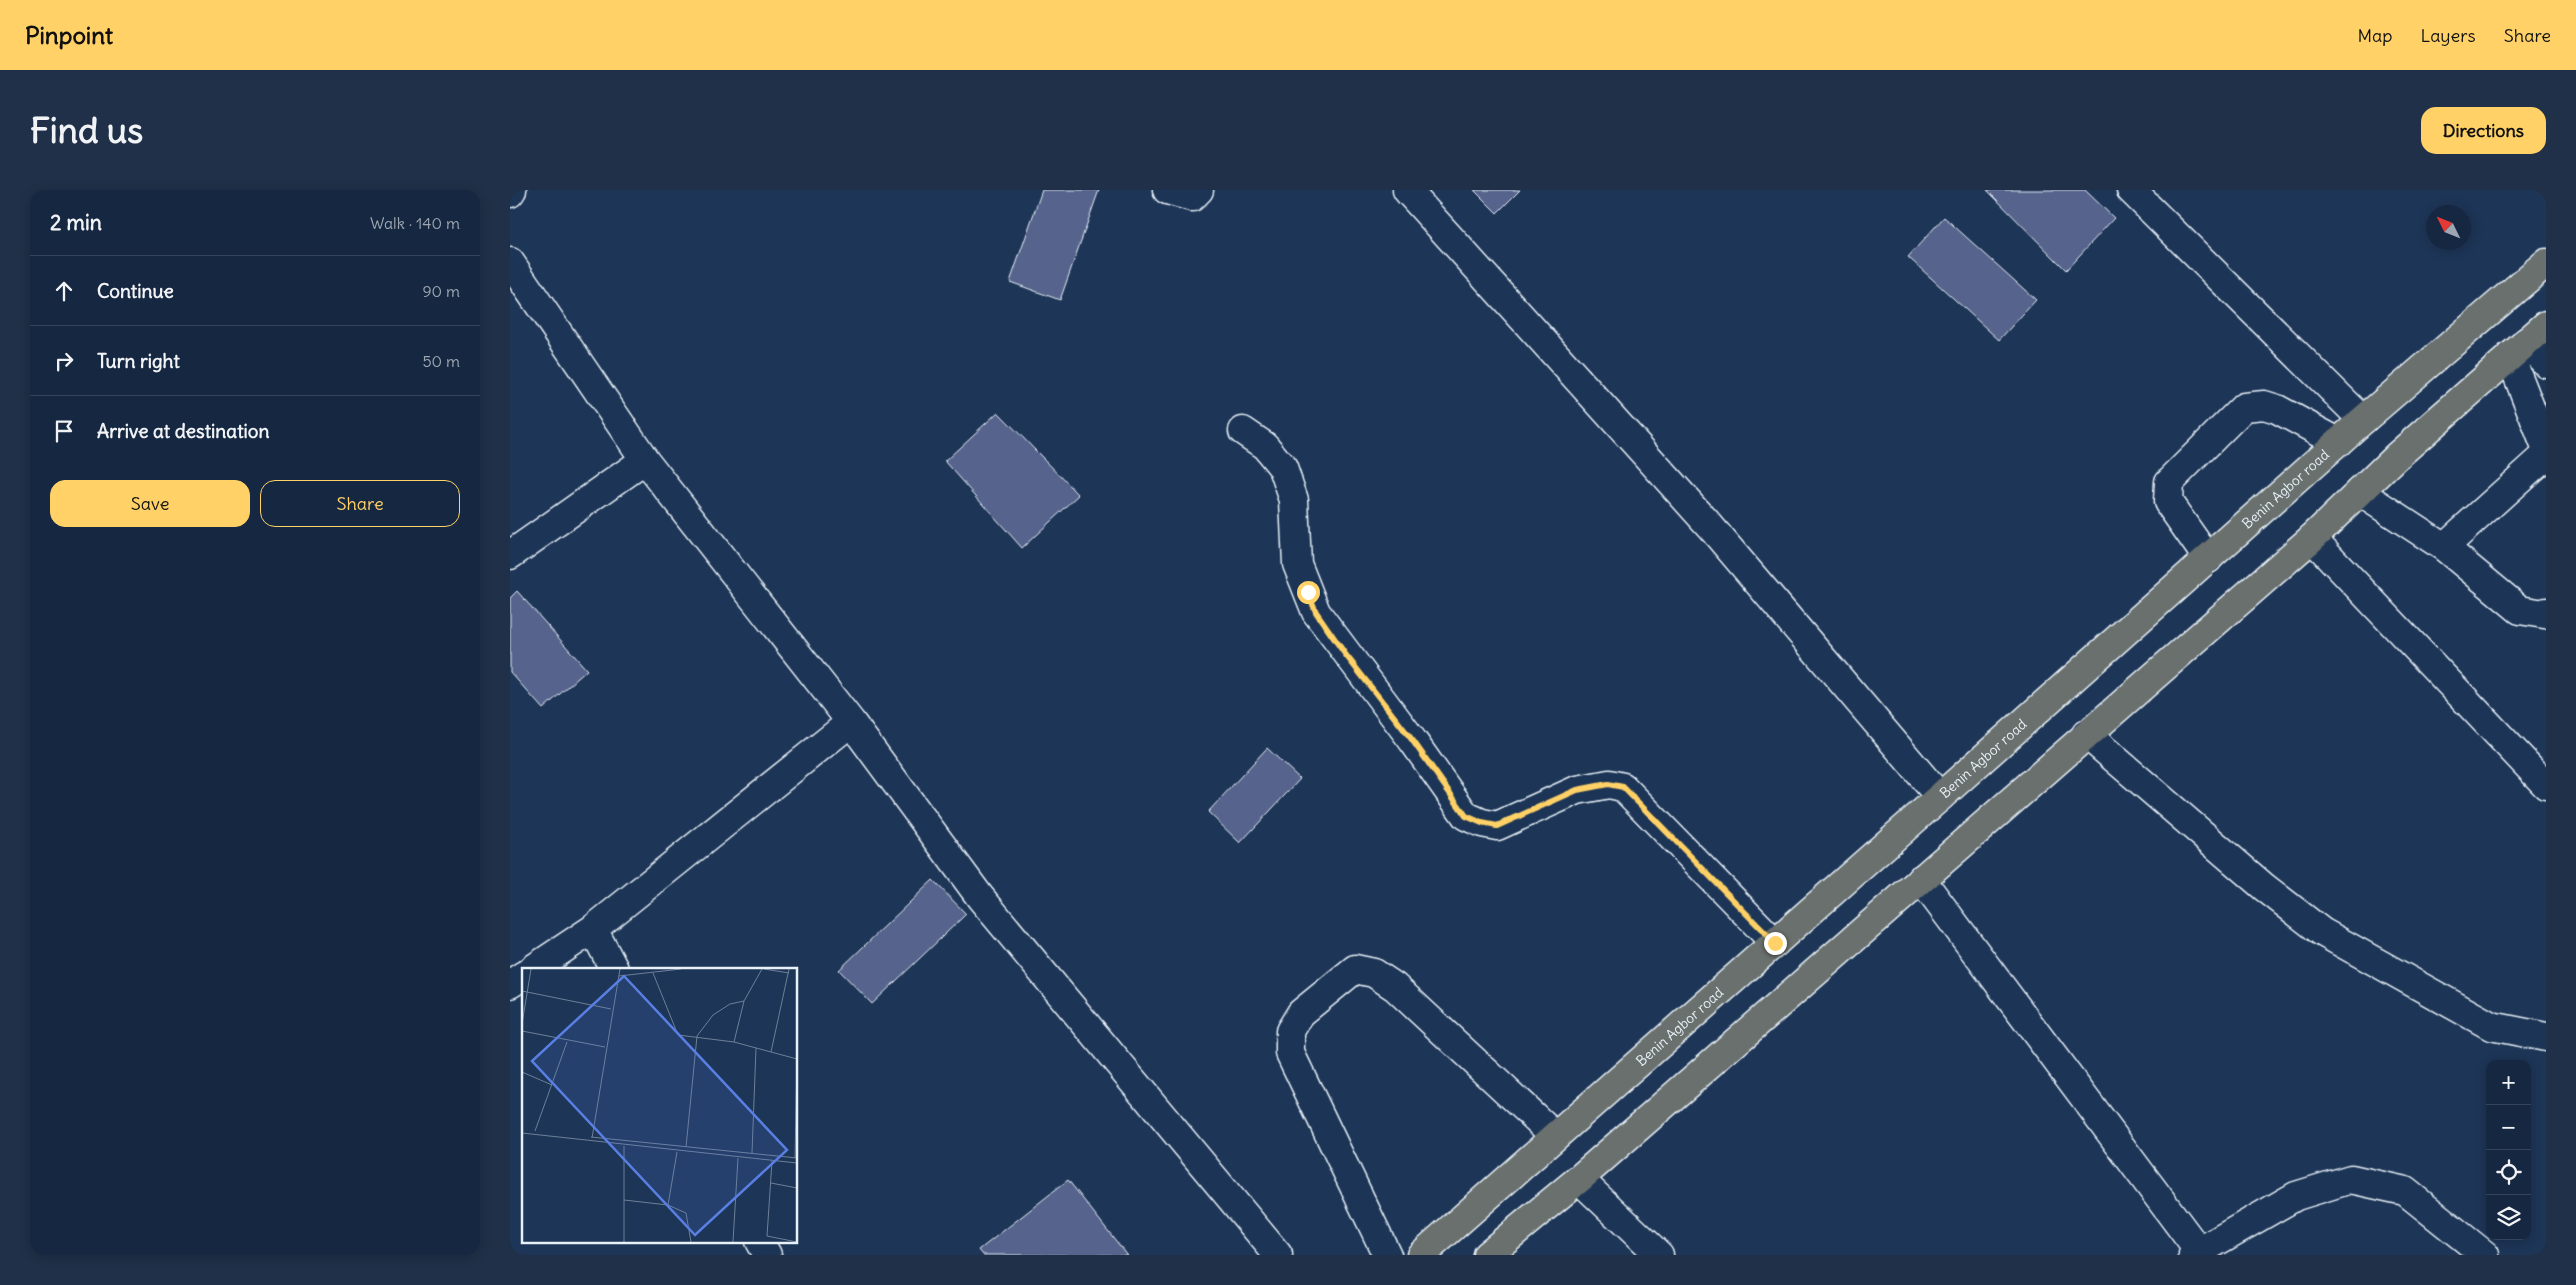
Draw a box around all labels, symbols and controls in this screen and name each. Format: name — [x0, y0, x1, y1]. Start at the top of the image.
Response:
text: Pinpoint — [25, 20, 113, 50]
text: Map — [2357, 24, 2392, 47]
text: Layers — [2420, 24, 2476, 47]
text: Share — [2504, 24, 2551, 47]
button: Directions — [2421, 107, 2546, 154]
text: Find us — [30, 108, 143, 152]
north arrow — [2426, 205, 2471, 250]
text: 2 min — [50, 209, 102, 236]
text: Walk · 140 m — [370, 213, 460, 233]
icon: ahead — [50, 277, 78, 305]
text: Continue — [97, 279, 174, 303]
text: 90 m — [422, 281, 460, 301]
icon: right — [50, 347, 78, 375]
text: Turn right — [97, 349, 180, 373]
text: 50 m — [422, 351, 460, 371]
icon: arrive — [50, 417, 78, 445]
text: Arrive at destination — [97, 419, 270, 443]
street label: Benin Agbor road — [2238, 446, 2333, 533]
button: Save — [50, 480, 250, 527]
button: Share — [260, 480, 460, 527]
route start — [1297, 581, 1320, 604]
street label: Benin Agbor road — [1936, 715, 2030, 802]
route end — [1764, 932, 1787, 955]
inset map — [522, 968, 798, 1242]
street label: Benin Agbor road — [1632, 983, 1727, 1070]
map controls — [2486, 1060, 2531, 1240]
button: + — [2486, 1060, 2531, 1105]
button: − — [2486, 1105, 2531, 1150]
button: locate — [2486, 1150, 2531, 1195]
button: layers — [2486, 1195, 2531, 1240]

